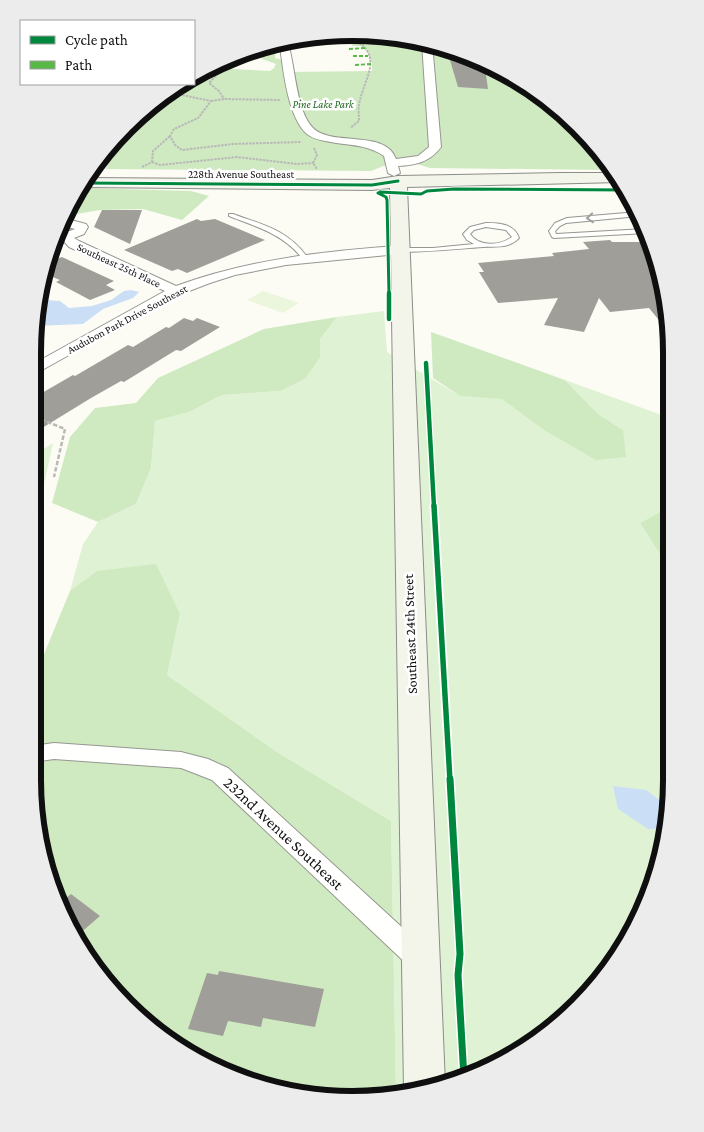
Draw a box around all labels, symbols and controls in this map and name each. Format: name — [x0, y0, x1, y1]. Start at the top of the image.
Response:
legend — [20, 20, 195, 85]
text: Cycle path — [65, 32, 128, 49]
text: Path — [65, 57, 92, 73]
park label: Pine Lake Park — [293, 98, 355, 110]
street label: 228th Avenue Southeast — [188, 168, 294, 180]
one-way arrow — [586, 212, 594, 223]
street label: Southeast 25th Place — [75, 240, 163, 290]
street label: Audubon Park Drive Southeast — [65, 282, 189, 356]
street label: Southeast 24th Street — [400, 573, 420, 694]
street label: 232nd Avenue Southeast — [221, 774, 347, 894]

